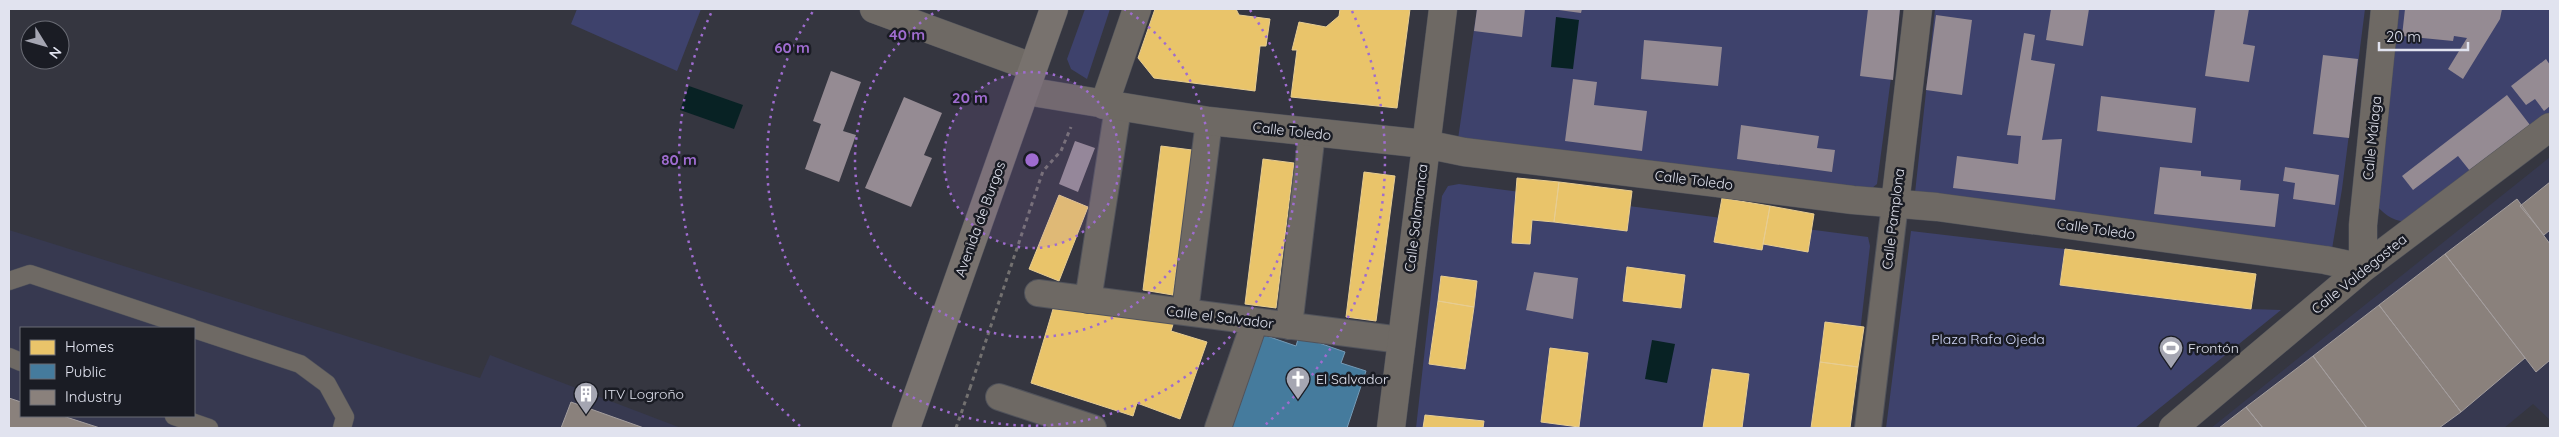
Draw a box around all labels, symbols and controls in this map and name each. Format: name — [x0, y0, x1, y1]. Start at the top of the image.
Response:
north arrow — [20, 20, 70, 70]
scale bar — [2379, 20, 2468, 52]
text: 40 m — [889, 25, 925, 44]
text: 20 m — [2386, 27, 2421, 46]
text: 60 m — [774, 38, 810, 57]
text: N — [45, 43, 66, 62]
text: 20 m — [952, 88, 988, 107]
street label: Calle Málaga — [2359, 95, 2385, 181]
street label: Calle Toledo — [1252, 118, 1332, 144]
text: 80 m — [661, 150, 697, 169]
centre of rings — [1023, 151, 1041, 169]
street label: Avenida de Burgos — [951, 159, 1009, 279]
street label: Calle Salamanca — [1400, 163, 1432, 273]
street label: Calle Toledo — [1654, 166, 1734, 194]
street label: Calle Pamplona — [1878, 167, 1908, 271]
street label: Calle Toledo — [2056, 215, 2136, 243]
street label: Calle Valdegastea — [2308, 230, 2410, 318]
street label: Calle el Salvador — [1165, 301, 1275, 333]
legend — [20, 327, 195, 417]
park label: Plaza Rafa Ojeda — [1931, 330, 2045, 348]
sports icon: Frontón — [2158, 335, 2184, 369]
text: Homes — [65, 337, 114, 356]
place label: Frontón — [2188, 339, 2239, 357]
text: Public — [65, 362, 106, 381]
church icon: El Salvador — [1285, 366, 1311, 400]
place label: El Salvador — [1316, 370, 1389, 388]
building icon: ITV Logroño — [573, 381, 599, 415]
place label: ITV Logroño — [604, 385, 684, 403]
text: Industry — [65, 387, 122, 406]

